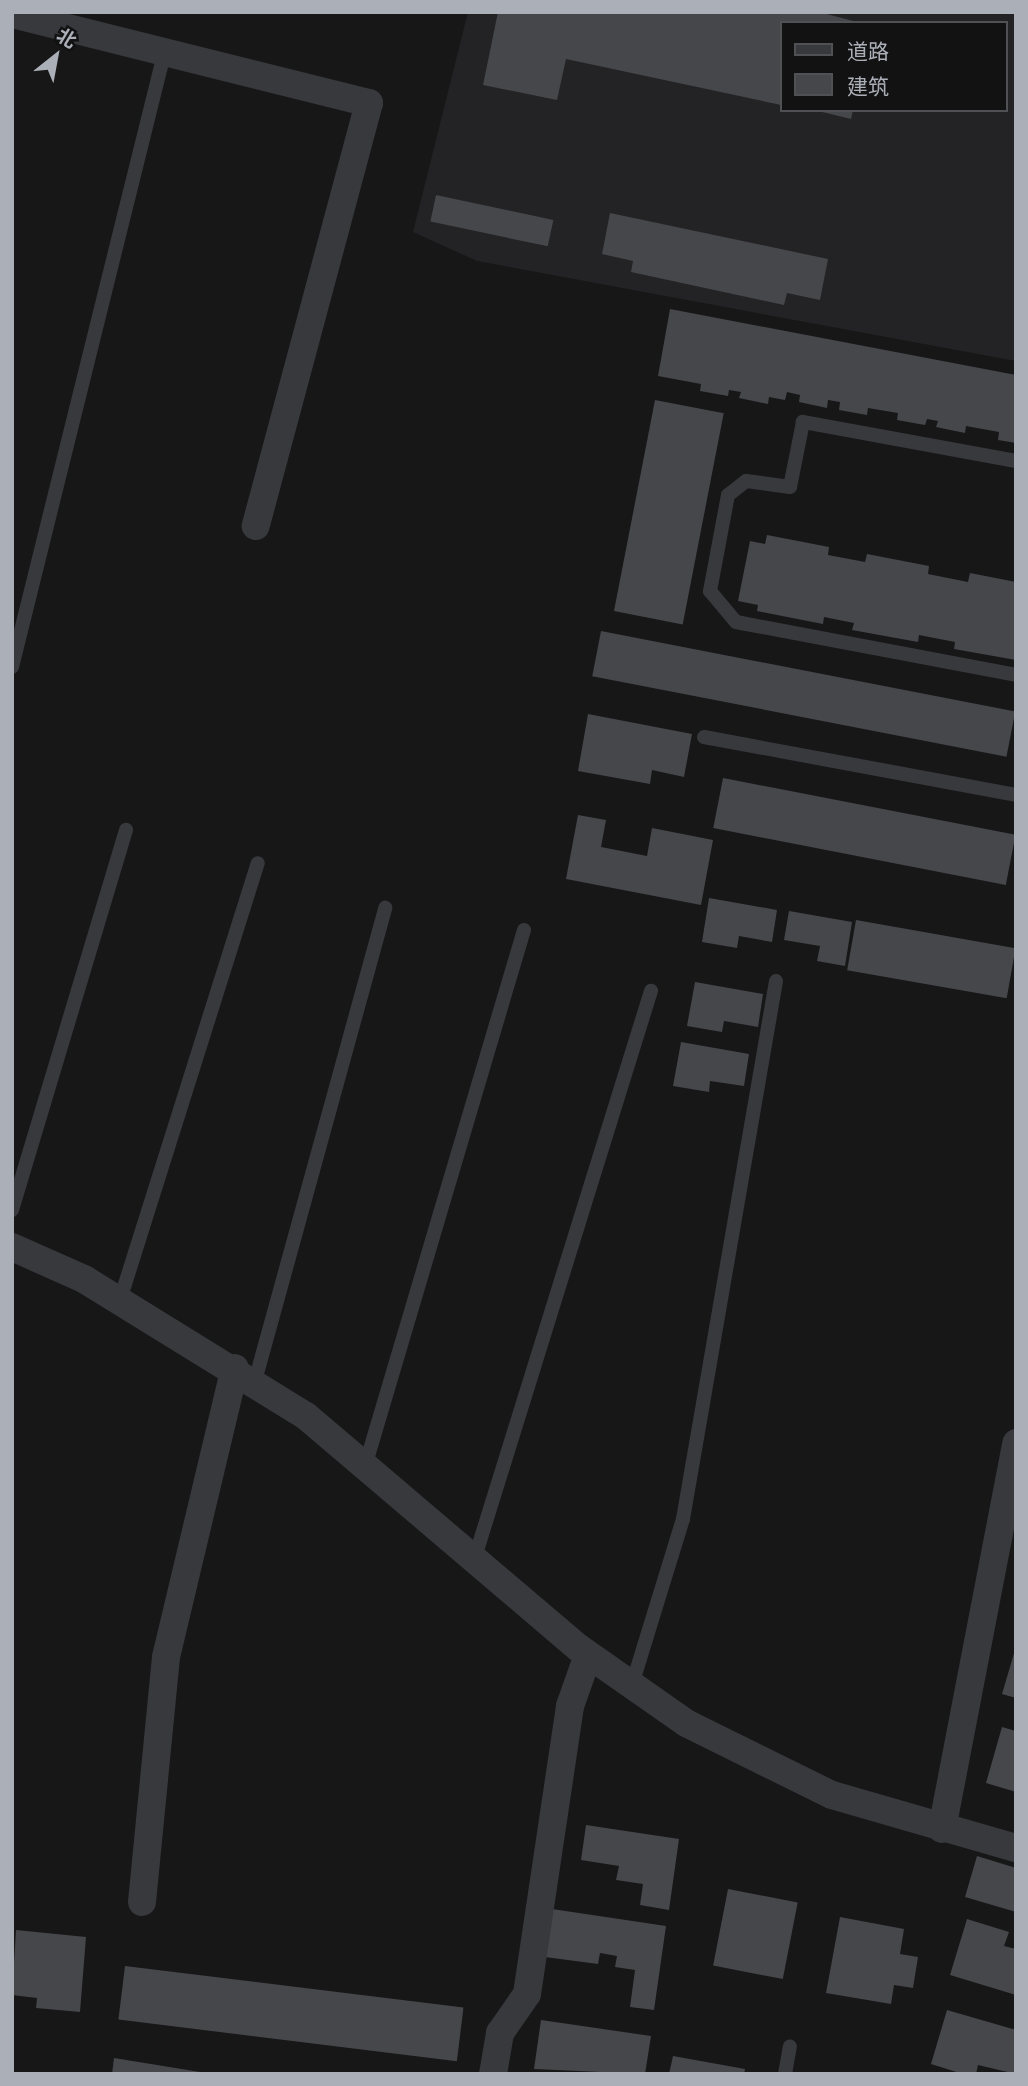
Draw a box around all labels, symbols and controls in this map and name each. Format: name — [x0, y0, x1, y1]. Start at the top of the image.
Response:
north arrow — [21, 21, 91, 91]
legend — [780, 21, 1007, 112]
text: 北 — [53, 24, 81, 52]
text: 道路 — [847, 39, 889, 63]
text: 建筑 — [847, 74, 889, 98]

